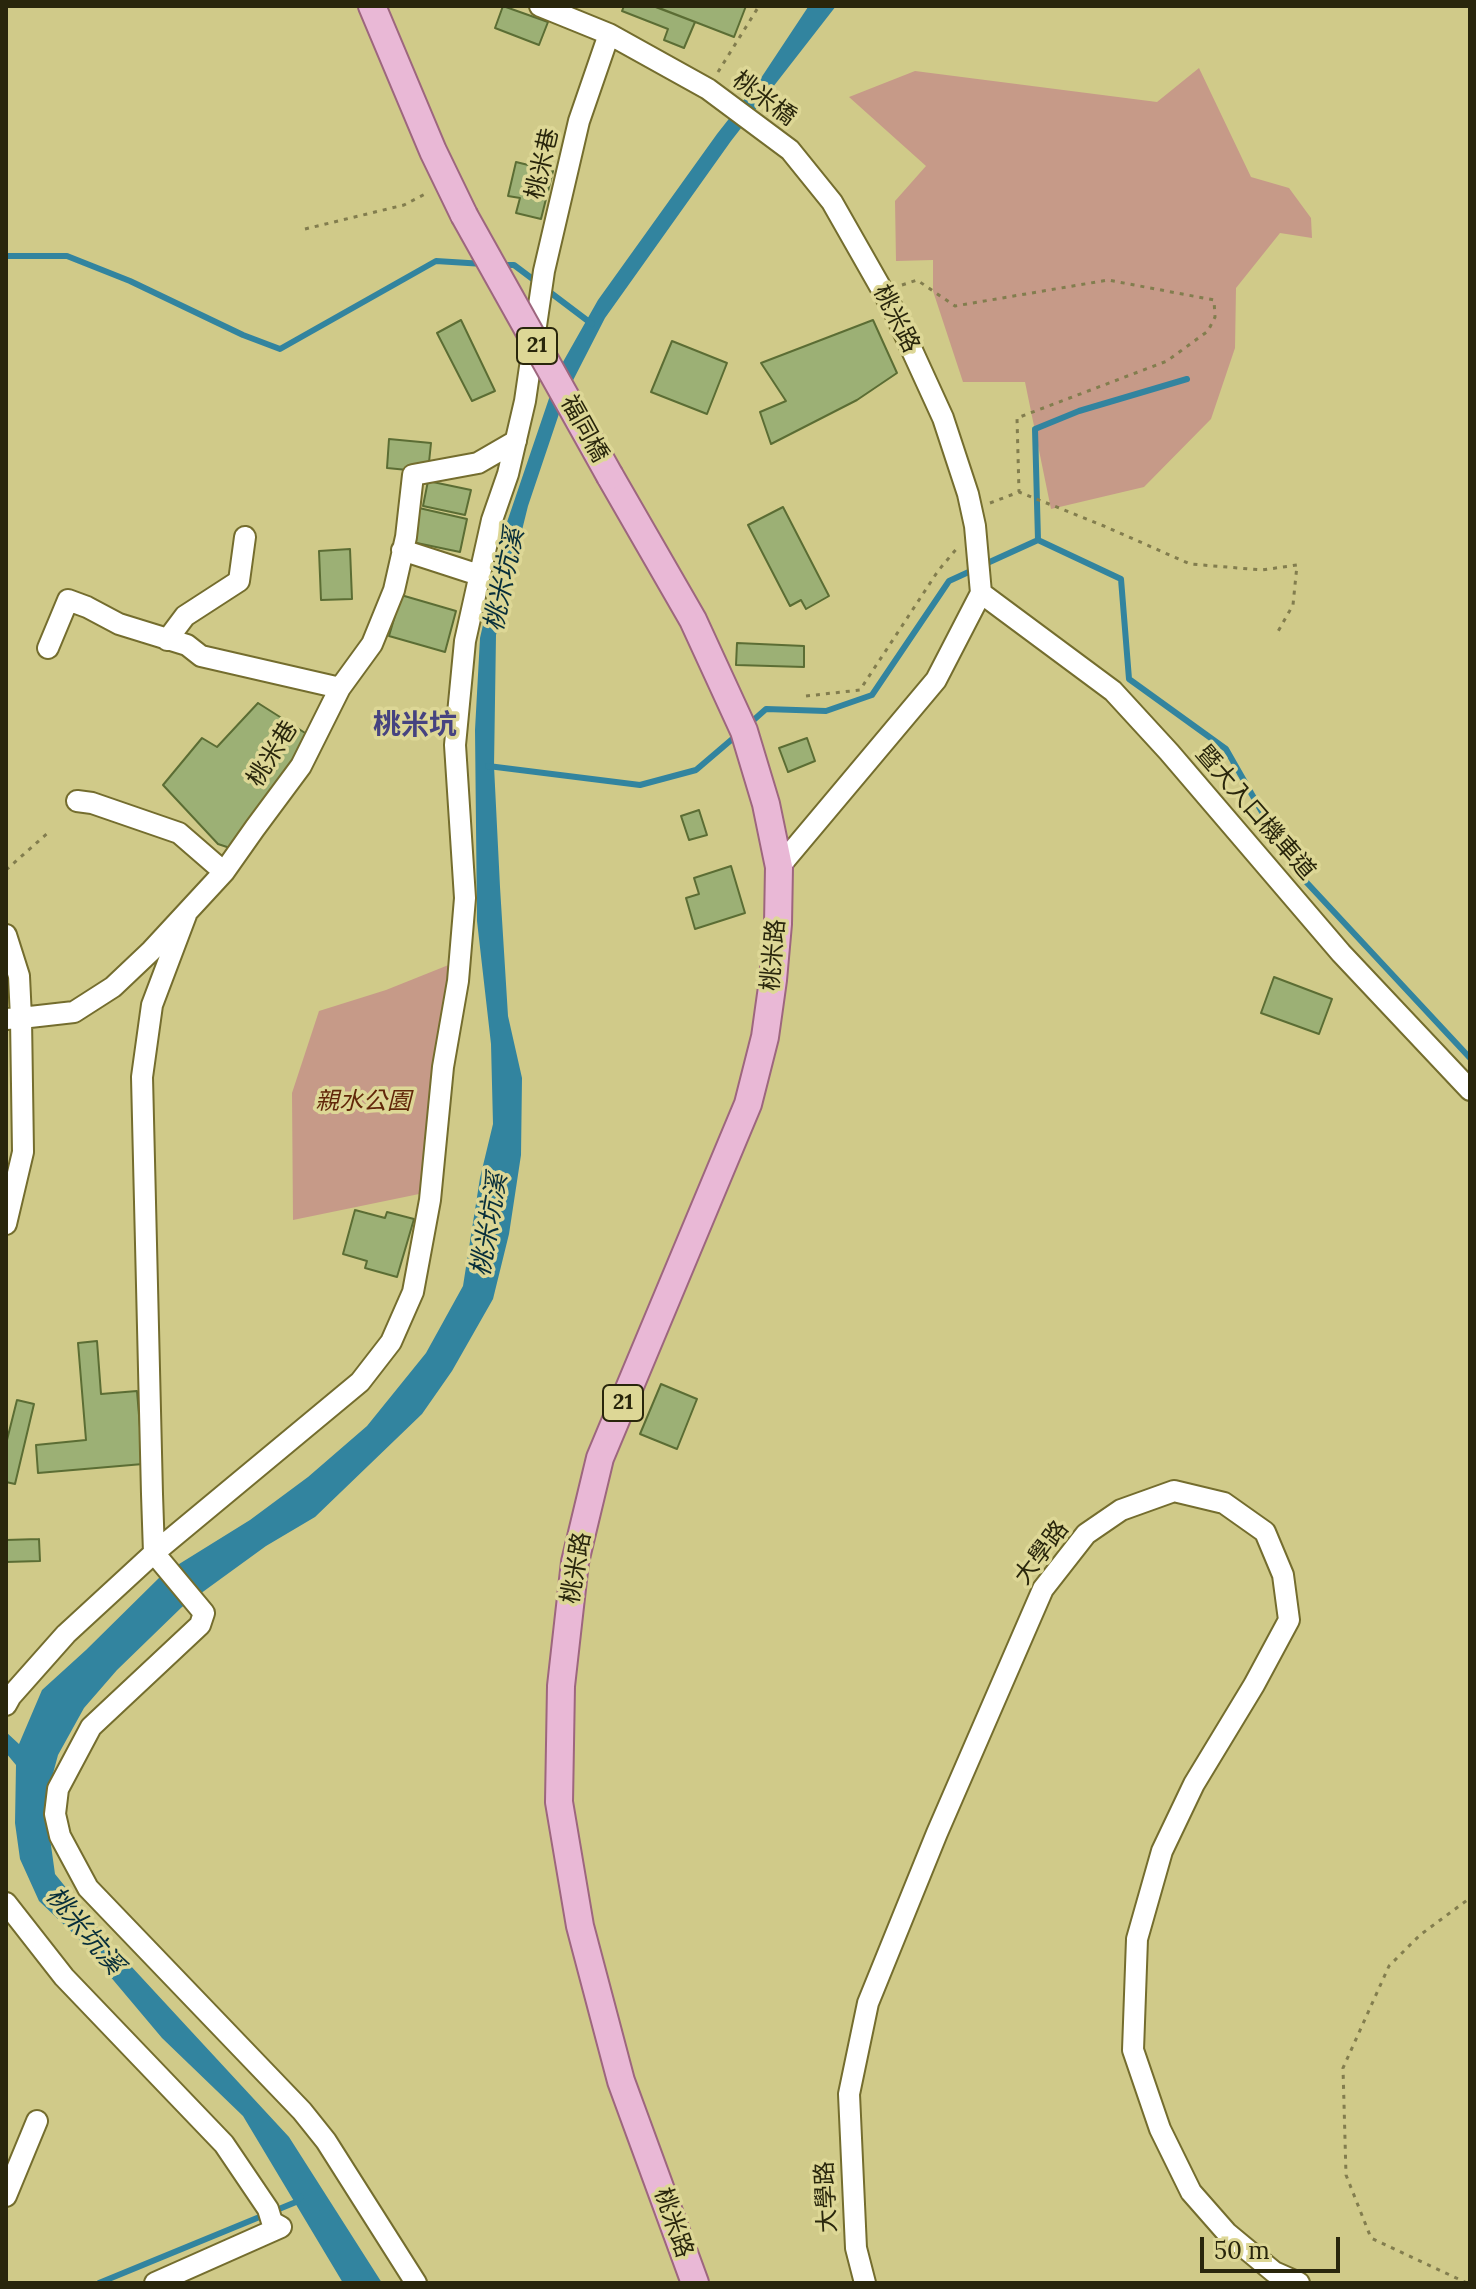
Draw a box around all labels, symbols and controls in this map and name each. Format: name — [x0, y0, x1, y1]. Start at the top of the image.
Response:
street label: 桃米橋 — [727, 66, 801, 132]
street label: 桃米巷 — [521, 126, 565, 202]
street label: 桃米路 — [867, 280, 925, 358]
road number: 21 — [517, 328, 557, 364]
street label: 福同橋 — [554, 391, 614, 467]
water label: 桃米坑溪 — [479, 526, 531, 634]
district label: 桃米坑 — [373, 709, 457, 743]
street label: 桃米巷 — [242, 716, 304, 792]
street label: 暨大入口機車道 — [1189, 740, 1321, 886]
street label: 桃米路 — [757, 918, 791, 992]
park label: 親水公園 — [315, 1088, 411, 1116]
water label: 桃米坑溪 — [466, 1171, 514, 1279]
road number: 21 — [603, 1385, 643, 1421]
street label: 大學路 — [1009, 1516, 1075, 1590]
street label: 桃米路 — [557, 1530, 597, 1606]
water label: 桃米坑溪 — [39, 1881, 129, 1981]
street label: 大學路 — [811, 2160, 843, 2234]
street label: 桃米路 — [648, 2184, 698, 2262]
scale bar — [1204, 2221, 1344, 2271]
text: 50 m — [1214, 2235, 1270, 2266]

